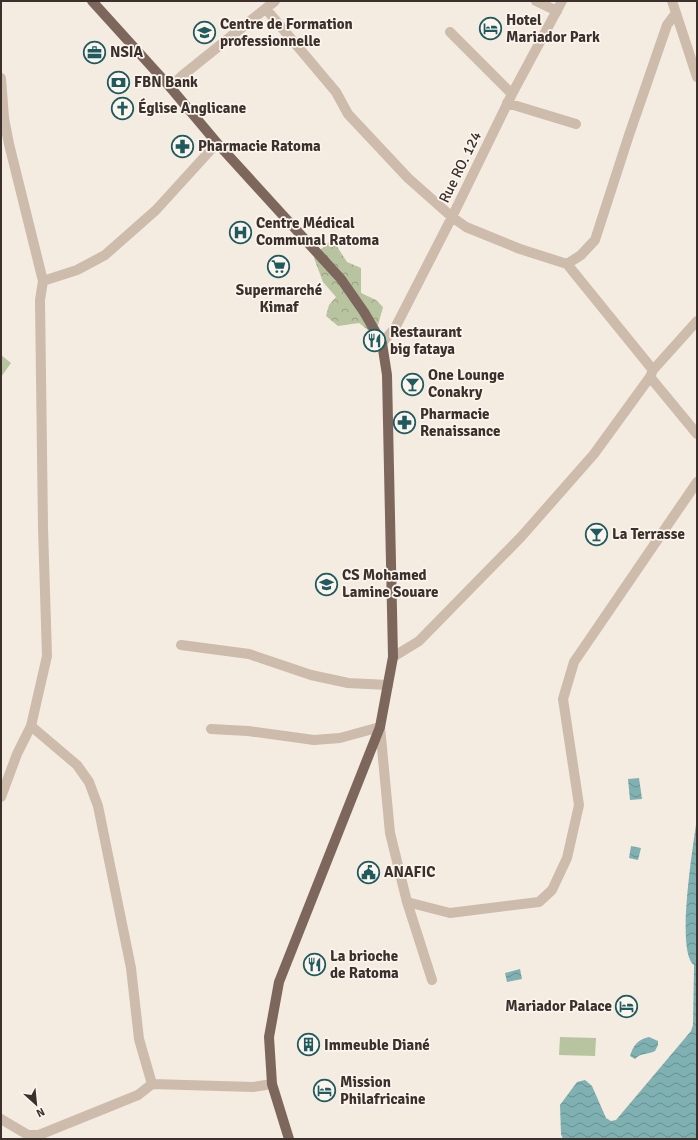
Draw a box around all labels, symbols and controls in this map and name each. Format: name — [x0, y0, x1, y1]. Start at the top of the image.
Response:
place label: Hotel Mariador Park — [506, 11, 600, 46]
place label: Centre de Formation professionnelle — [220, 15, 353, 50]
hotel icon: Hotel Mariador Park — [478, 16, 504, 42]
school or university icon: Centre de Formation professionnelle — [191, 20, 217, 46]
office icon: NSIA — [81, 39, 107, 65]
place label: NSIA — [110, 43, 144, 61]
bank icon: FBN Bank — [106, 69, 132, 95]
place label: FBN Bank — [134, 73, 198, 91]
church icon: Église Anglicane — [110, 95, 136, 121]
place label: Église Anglicane — [138, 98, 246, 117]
street label: Rue RO. 124 — [435, 128, 485, 206]
pharmacy icon: Pharmacie Ratoma — [169, 133, 195, 159]
place label: Pharmacie Ratoma — [198, 137, 321, 155]
place label: Centre Médical Communal Ratoma — [256, 214, 379, 249]
hospital icon: Centre Médical Communal Ratoma — [227, 219, 253, 245]
supermarket icon: Supermarché Kimaf — [266, 254, 292, 280]
place label: Supermarché Kimaf — [236, 281, 322, 316]
place label: Restaurant big fataya — [390, 323, 462, 358]
restaurant icon: Restaurant big fataya — [362, 328, 388, 354]
place label: One Lounge Conakry — [428, 366, 504, 401]
bar icon: One Lounge Conakry — [400, 371, 426, 397]
place label: Pharmacie Renaissance — [420, 405, 501, 440]
pharmacy icon: Pharmacie Renaissance — [392, 410, 418, 436]
bar icon: La Terrasse — [583, 521, 609, 547]
place label: La Terrasse — [612, 525, 685, 543]
place label: CS Mohamed Lamine Souare — [342, 566, 438, 601]
school or university icon: CS Mohamed Lamine Souare — [313, 571, 339, 597]
public building icon: ANAFIC — [356, 859, 382, 885]
place label: ANAFIC — [384, 863, 435, 881]
place label: La brioche de Ratoma — [330, 947, 399, 982]
restaurant icon: La brioche de Ratoma — [301, 952, 327, 978]
hotel icon: Mariador Palace — [614, 993, 640, 1019]
place label: Mariador Palace — [505, 997, 612, 1015]
building icon: Immeuble Diané — [296, 1032, 322, 1058]
place label: Immeuble Diané — [324, 1036, 430, 1054]
place label: Mission Philafricaine — [340, 1073, 425, 1108]
hotel icon: Mission Philafricaine — [312, 1078, 338, 1104]
north arrow — [16, 1084, 56, 1124]
text: N — [34, 1105, 47, 1120]

